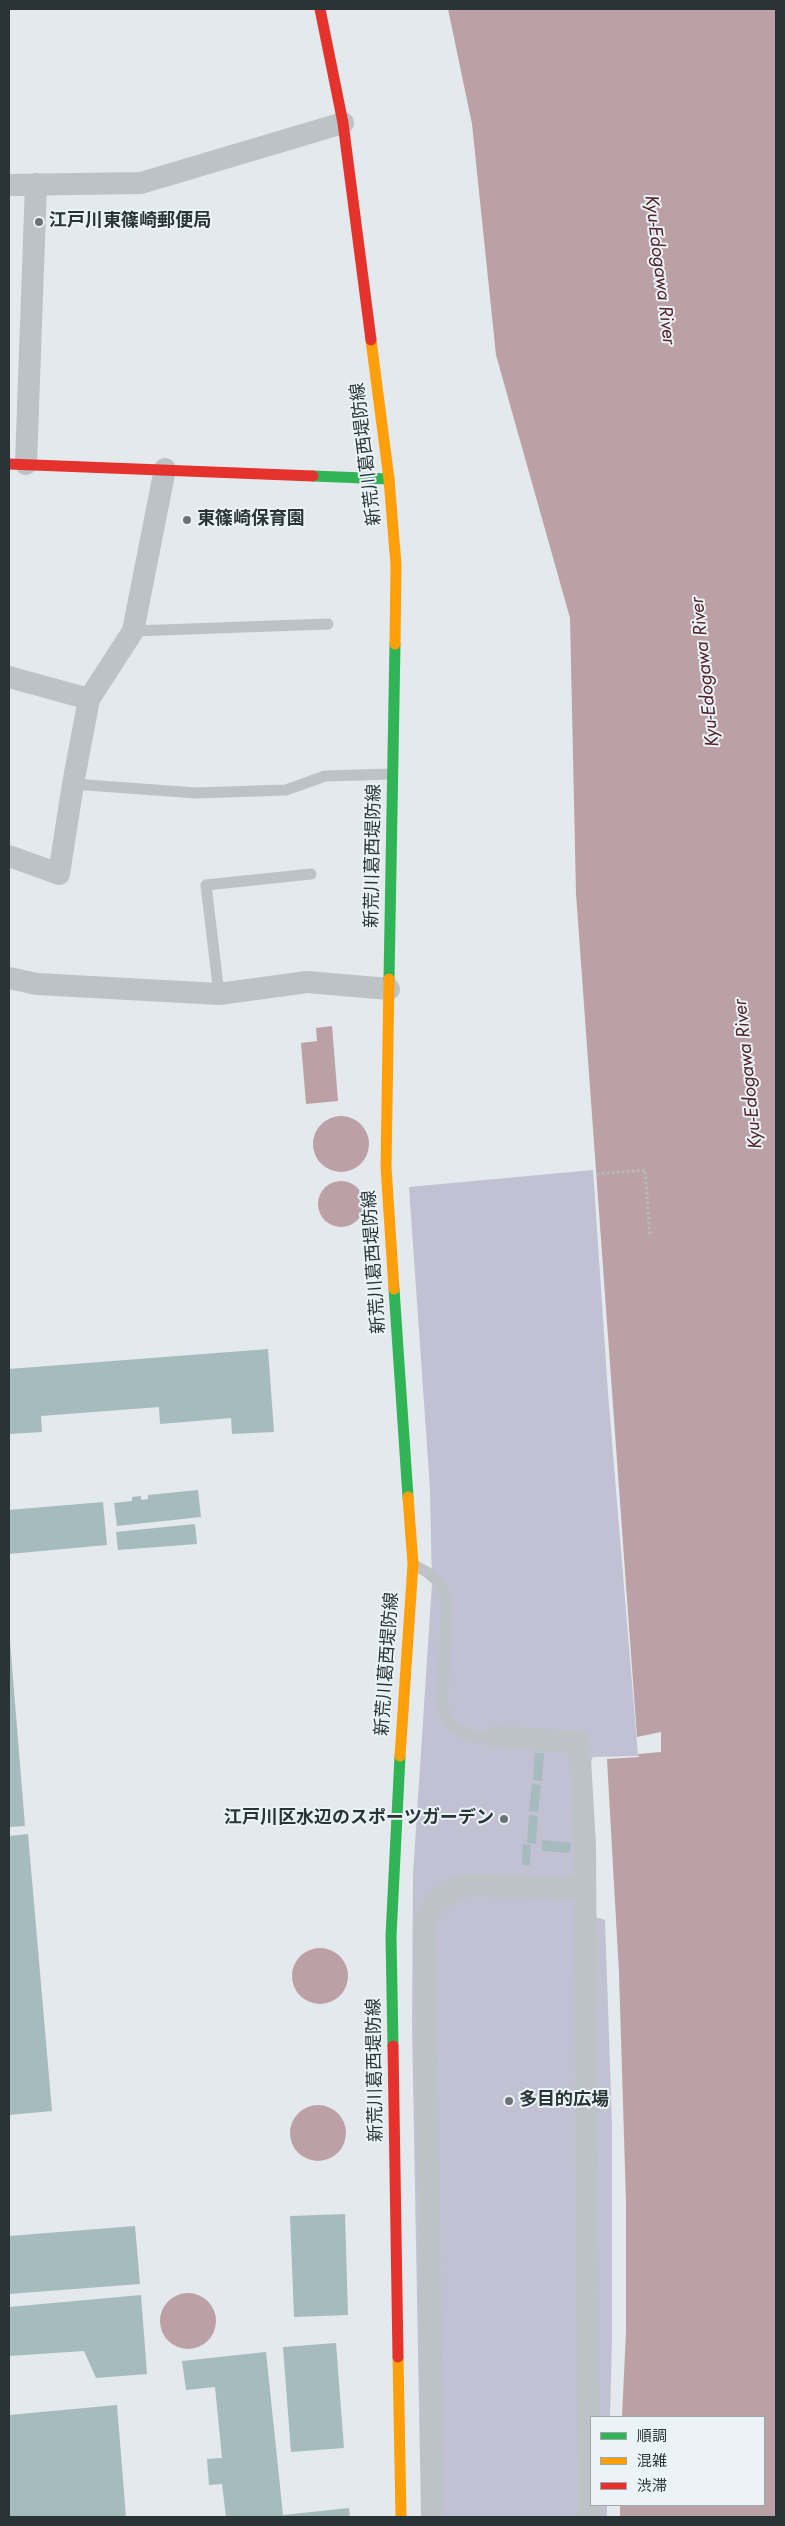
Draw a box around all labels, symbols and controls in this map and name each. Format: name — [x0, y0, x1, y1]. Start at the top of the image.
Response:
water label: Kyu-Edogawa River — [639, 194, 679, 346]
place label: 江戸川東篠崎郵便局 — [49, 211, 211, 233]
marker: 江戸川東篠崎郵便局 — [33, 216, 45, 228]
street label: 新荒川葛西堤防線 — [348, 381, 386, 527]
place label: 東篠崎保育園 — [197, 509, 305, 531]
marker: 東篠崎保育園 — [181, 514, 193, 526]
water label: Kyu-Edogawa River — [687, 596, 725, 748]
street label: 新荒川葛西堤防線 — [362, 784, 386, 928]
water label: Kyu-Edogawa River — [730, 998, 768, 1150]
street label: 新荒川葛西堤防線 — [359, 1189, 391, 1335]
street label: 新荒川葛西堤防線 — [372, 1591, 404, 1737]
place label: 江戸川区水辺のスポーツガーデン — [224, 1808, 494, 1830]
marker: 江戸川区水辺のスポーツガーデン — [498, 1813, 510, 1825]
street label: 新荒川葛西堤防線 — [364, 1998, 388, 2142]
place label: 多目的広場 — [519, 2090, 609, 2112]
marker: 多目的広場 — [503, 2095, 515, 2107]
legend — [590, 2416, 765, 2506]
text: 順調 — [637, 2425, 667, 2447]
text: 混雑 — [637, 2450, 667, 2472]
text: 渋滞 — [637, 2475, 667, 2497]

